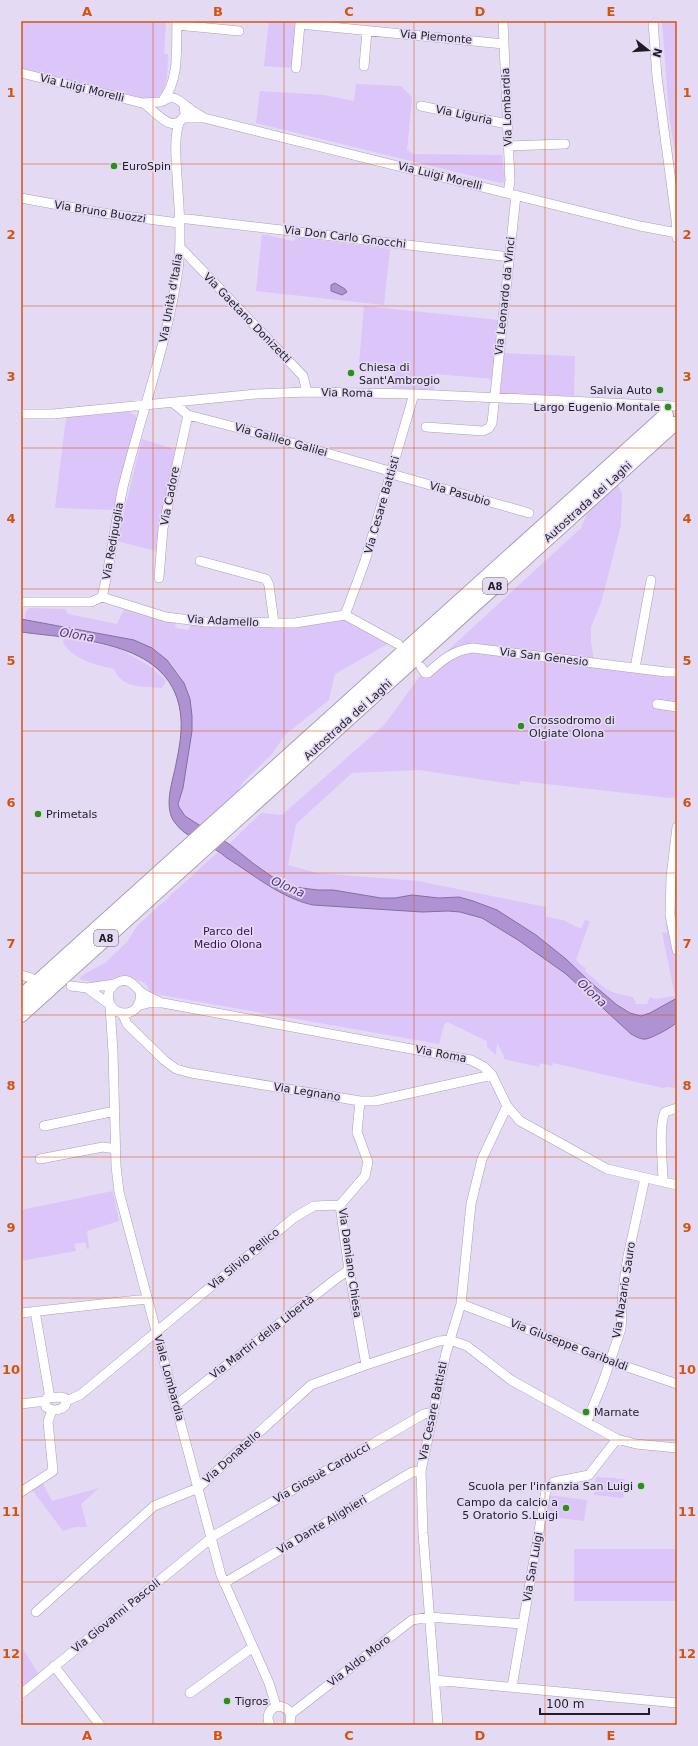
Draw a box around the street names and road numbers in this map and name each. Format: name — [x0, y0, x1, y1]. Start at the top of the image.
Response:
street label: Via Piemonte — [399, 27, 473, 47]
street label: Via Lombardia — [499, 67, 515, 147]
street label: Via Luigi Morelli — [38, 71, 126, 105]
street label: Via Liguria — [434, 103, 494, 127]
street label: Via Luigi Morelli — [396, 159, 484, 193]
street label: Via Bruno Buozzi — [53, 198, 147, 226]
street label: Via Don Carlo Gnocchi — [283, 223, 407, 251]
street label: Via Leonardo da Vinci — [492, 236, 518, 356]
street label: Via Unità d'Italia — [157, 252, 185, 344]
street label: Via Gaetano Donizetti — [201, 270, 293, 366]
street label: Via Roma — [321, 386, 373, 400]
street label: Via Galileo Galilei — [233, 420, 329, 460]
street label: Via Cesare Battisti — [362, 455, 402, 555]
street label: Autostrada dei Laghi — [541, 459, 635, 545]
street label: Via Cadore — [158, 465, 182, 527]
street label: Via Pasubio — [428, 479, 492, 509]
street label: Via Redipuglia — [100, 501, 126, 581]
road number: A8 — [483, 578, 507, 594]
street label: Via Adamello — [187, 613, 260, 629]
street label: Via San Genesio — [499, 645, 589, 669]
street label: Autostrada dei Laghi — [301, 677, 395, 763]
road number: A8 — [94, 930, 118, 946]
street label: Via Roma — [414, 1043, 468, 1065]
street label: Via Legnano — [273, 1080, 342, 1104]
street label: Via Damiano Chiesa — [336, 1207, 364, 1319]
street label: Via Silvio Pellico — [206, 1225, 282, 1292]
street label: Via Nazario Sauro — [610, 1241, 638, 1339]
street label: Via Martiri della Libertà — [207, 1292, 317, 1382]
street label: Via Giuseppe Garibaldi — [508, 1316, 630, 1374]
street label: Viale Lombardia — [151, 1334, 187, 1422]
street label: Via Cesare Battisti — [416, 1360, 450, 1462]
street label: Via Donatello — [200, 1427, 264, 1486]
street label: Via Giosuè Carducci — [271, 1440, 373, 1506]
street label: Via Dante Alighieri — [275, 1493, 369, 1557]
street label: Via San Luigi — [520, 1531, 546, 1603]
street label: Via Giovanni Pascoli — [69, 1576, 163, 1656]
street label: Via Aldo Moro — [325, 1632, 393, 1689]

